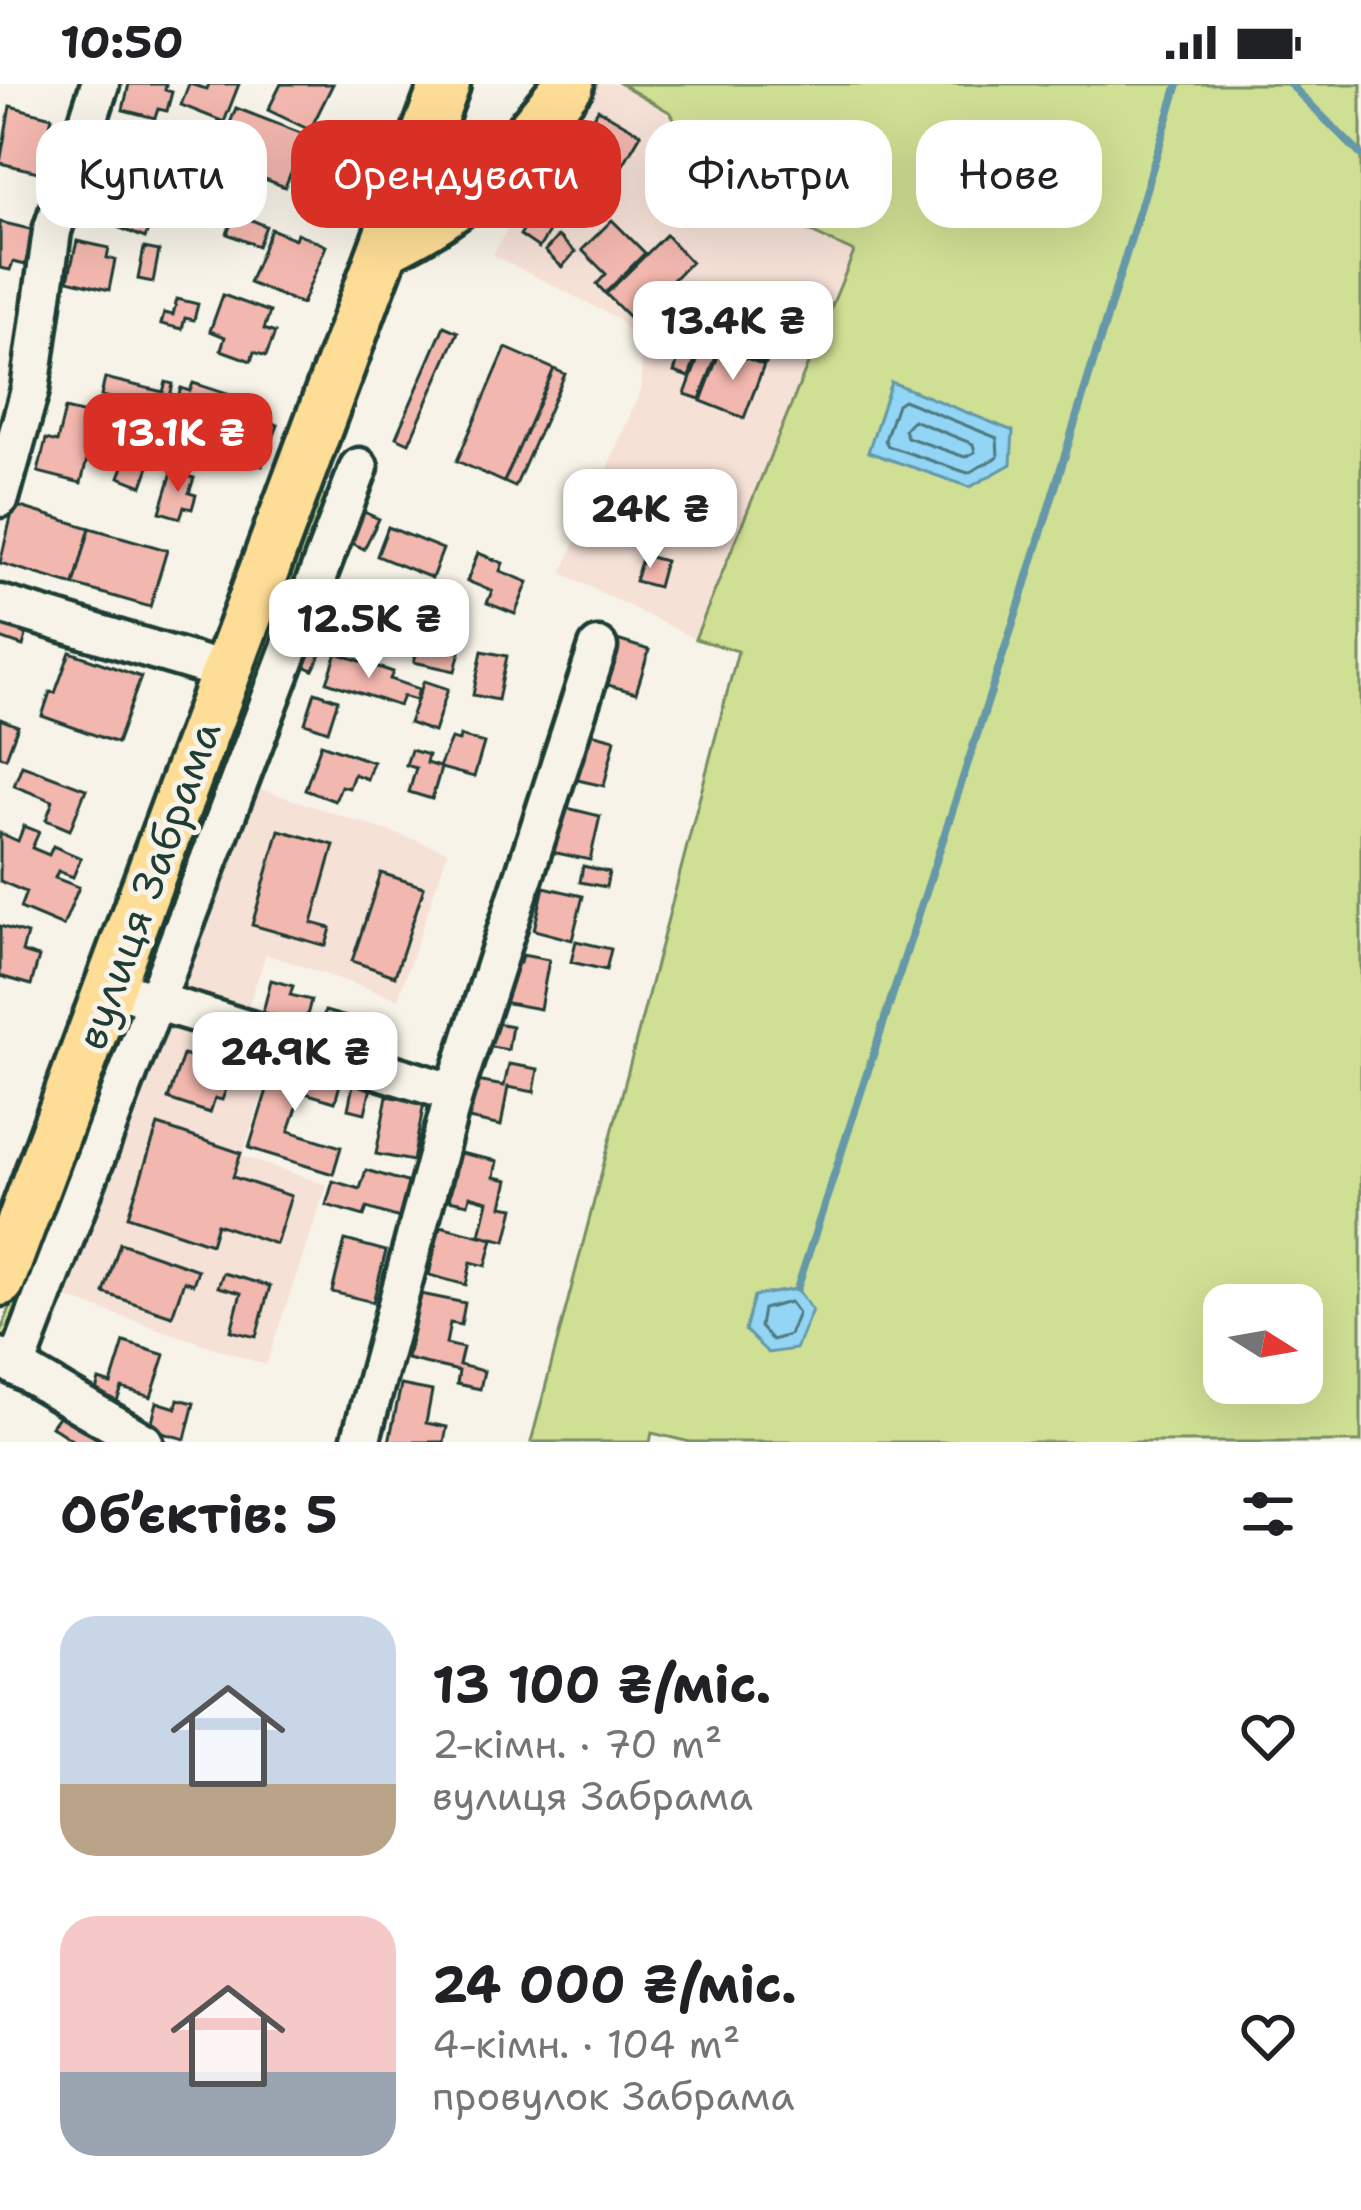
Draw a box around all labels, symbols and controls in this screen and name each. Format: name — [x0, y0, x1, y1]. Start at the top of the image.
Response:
text: 10:50 — [60, 12, 184, 72]
chip: Купити — [36, 120, 267, 228]
chip: Орендувати — [291, 120, 621, 228]
chip: Фільтри — [645, 120, 892, 228]
chip: Нове — [916, 120, 1102, 228]
pin: 13.4K ₴ — [622, 281, 844, 383]
text: 13.4K ₴ — [660, 294, 806, 346]
pin: 13.1K ₴ — [67, 393, 289, 495]
text: 13.1K ₴ — [110, 406, 246, 458]
pin: 24K ₴ — [566, 469, 734, 571]
text: 24K ₴ — [590, 482, 710, 534]
pin: 12.5K ₴ — [258, 579, 480, 681]
text: 12.5K ₴ — [296, 592, 442, 644]
street label: вулиця Забрама — [63, 713, 233, 1057]
pin: 24.9K ₴ — [184, 1012, 406, 1114]
text: 24.9K ₴ — [219, 1025, 371, 1077]
north arrow — [1203, 1284, 1323, 1404]
map controls — [1203, 1284, 1323, 1404]
text: Об’єктів: 5 — [60, 1480, 338, 1548]
icon: filters — [1235, 1481, 1301, 1547]
text: 13 100 ₴/міс. — [432, 1650, 771, 1718]
icon: home — [156, 1664, 300, 1808]
icon: heart — [1235, 1703, 1301, 1769]
text: 2-кімн. · 70 m² — [432, 1718, 723, 1770]
text: вулиця Забрама — [432, 1770, 753, 1822]
text: 24 000 ₴/міс. — [432, 1950, 797, 2018]
icon: home — [156, 1964, 300, 2108]
icon: heart — [1235, 2003, 1301, 2069]
text: 4-кімн. · 104 m² — [432, 2018, 740, 2070]
text: провулок Забрама — [432, 2070, 794, 2122]

